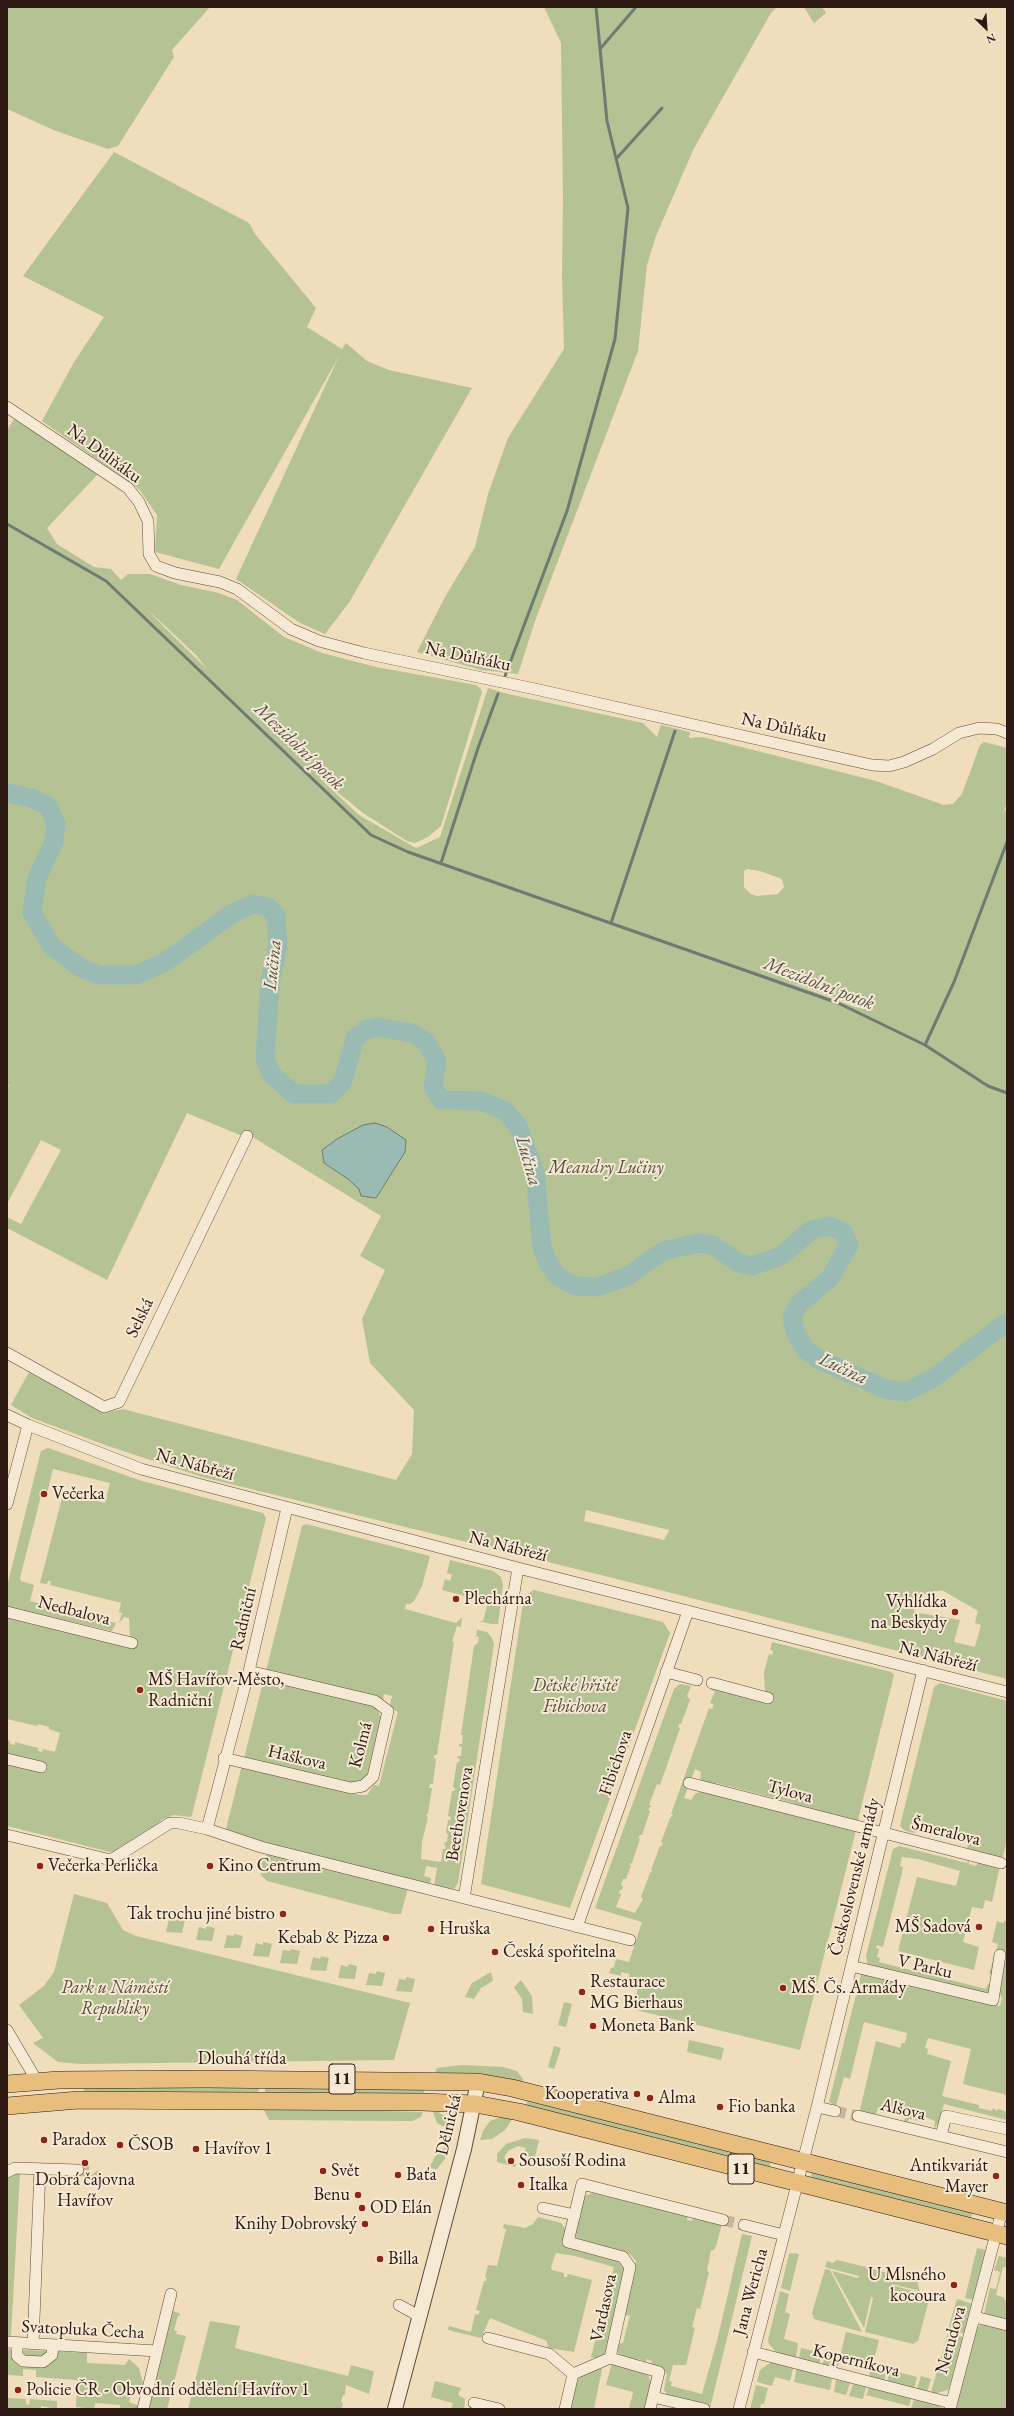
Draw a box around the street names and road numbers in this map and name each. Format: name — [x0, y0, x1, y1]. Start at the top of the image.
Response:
street label: Na Důlňáku — [62, 420, 146, 488]
street label: Na Důlňáku — [423, 637, 513, 677]
street label: Na Důlňáku — [739, 708, 829, 748]
street label: Selská — [121, 1295, 159, 1341]
street label: Na Nábřeží — [154, 1444, 236, 1486]
street label: Na Nábřeží — [467, 1527, 549, 1567]
street label: Radniční — [226, 1585, 262, 1653]
street label: Nedbalova — [35, 1592, 113, 1630]
street label: Na Nábřeží — [897, 1637, 979, 1677]
street label: Kolmá — [345, 1720, 377, 1770]
street label: Fibichova — [595, 1728, 637, 1798]
street label: Haškova — [266, 1741, 328, 1775]
street label: Beethovenova — [442, 1765, 478, 1863]
street label: Tylova — [765, 1776, 815, 1808]
street label: Československé armády — [825, 1796, 885, 1958]
street label: Šmeralova — [909, 1813, 983, 1851]
street label: V Parku — [895, 1950, 955, 1984]
street label: Dlouhá třída — [198, 2048, 286, 2070]
road number: 11 — [329, 2064, 355, 2094]
street label: Dělnická — [432, 2092, 466, 2158]
street label: Alšova — [878, 2094, 928, 2126]
road number: 11 — [728, 2154, 754, 2184]
street label: Jana Wericha — [729, 2246, 773, 2338]
street label: Vardasova — [586, 2272, 622, 2344]
street label: Nerudova — [931, 2304, 971, 2376]
street label: Svatopluka Čecha — [21, 2316, 145, 2344]
street label: Koperníkova — [810, 2340, 902, 2382]

